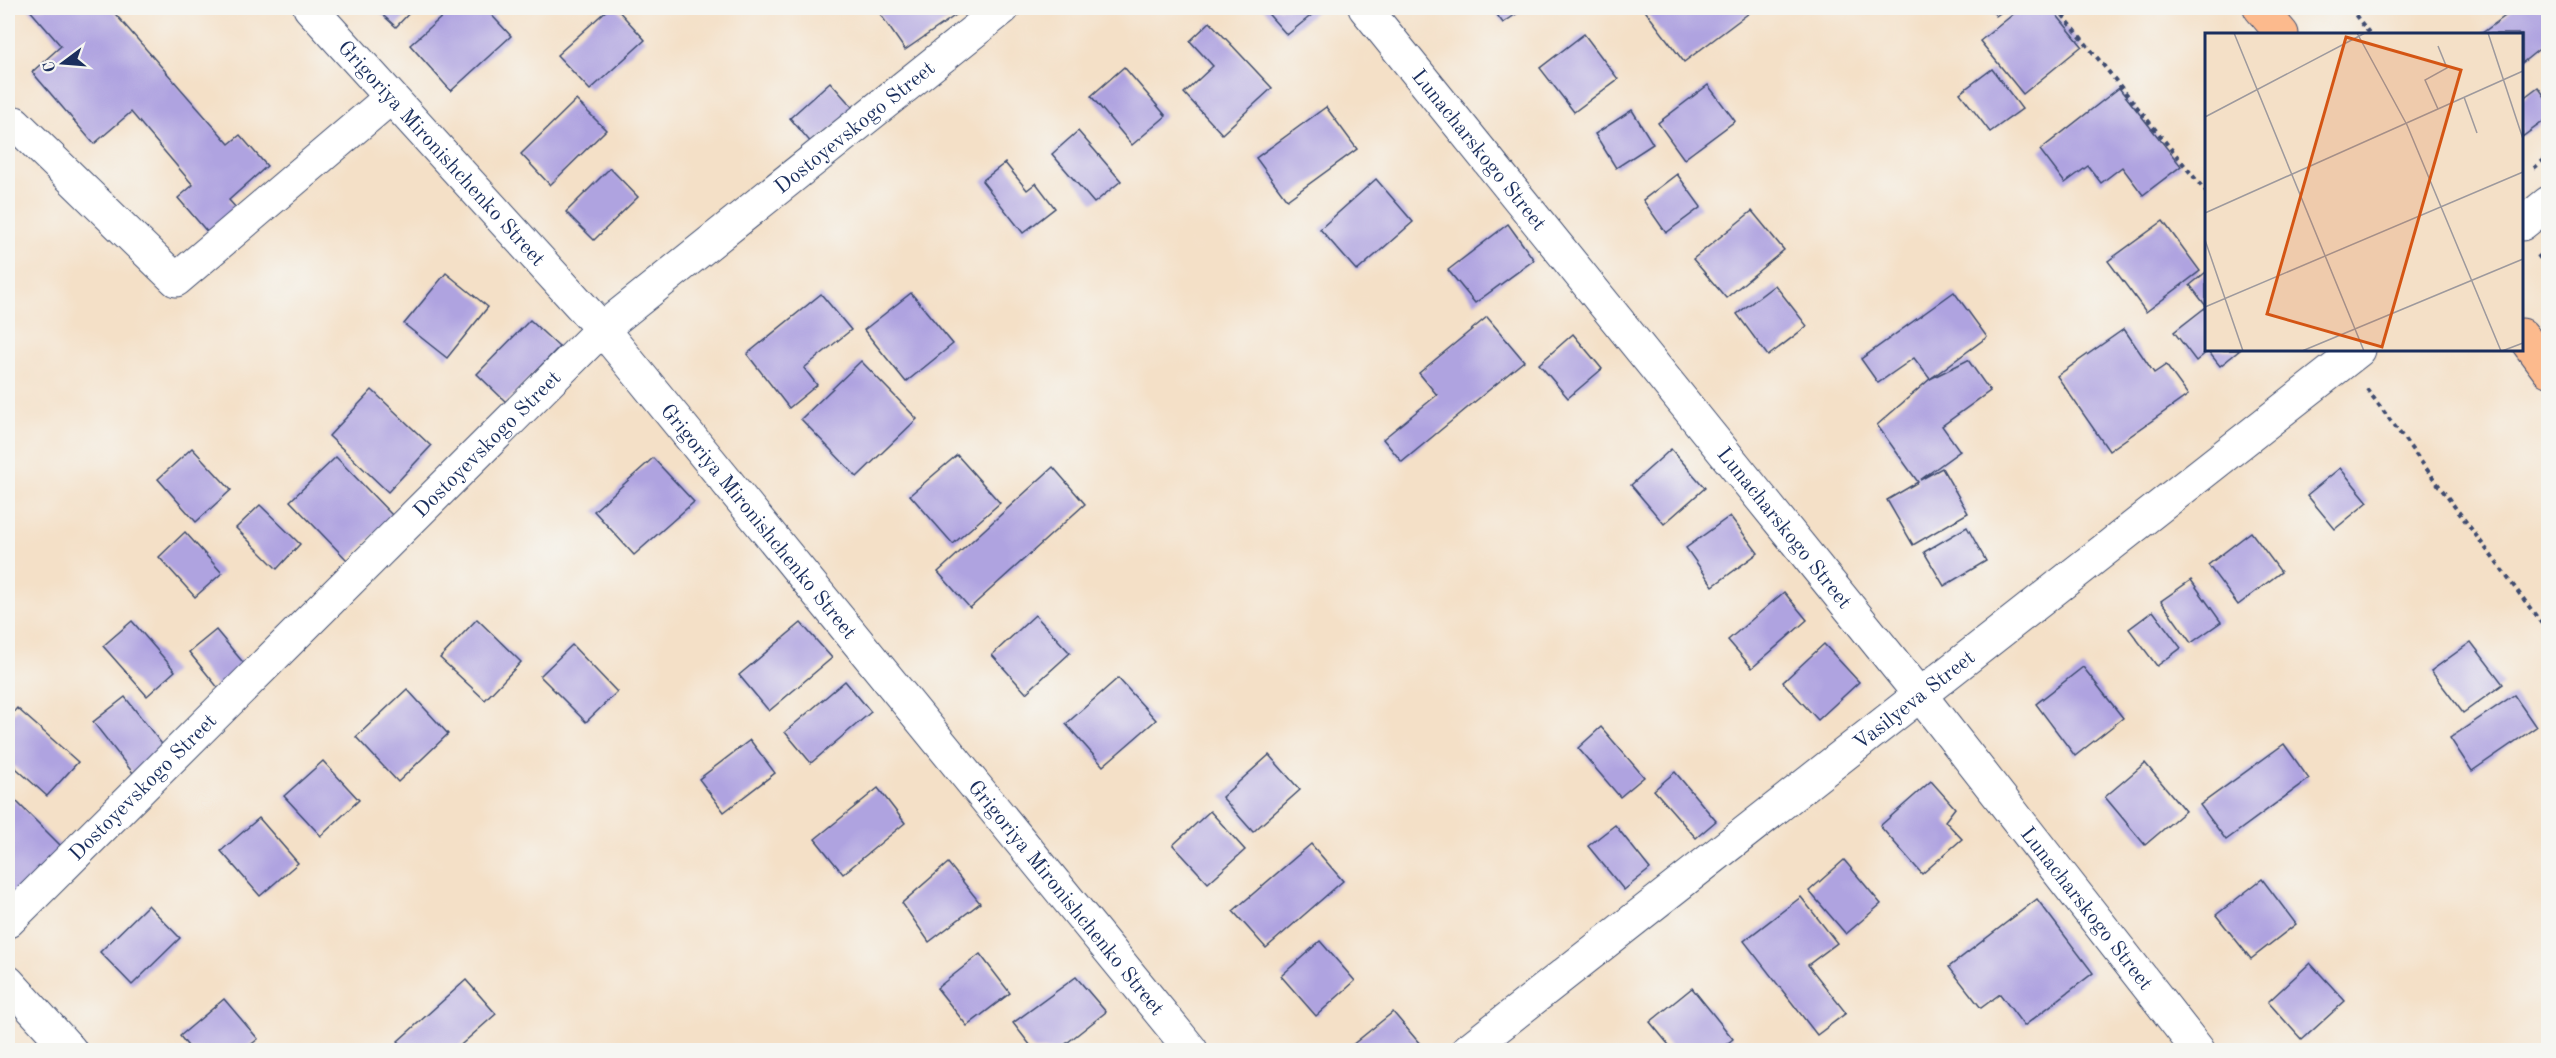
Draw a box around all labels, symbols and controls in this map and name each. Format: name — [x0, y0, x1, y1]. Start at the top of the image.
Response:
north arrow — [33, 33, 93, 93]
inset map — [2205, 33, 2523, 351]
street label: Grigoriya Mironishchenko Street — [333, 37, 548, 271]
street label: Dostoyevskogo Street — [771, 58, 939, 198]
text: С — [41, 59, 60, 74]
street label: Lunacharskogo Street — [1407, 66, 1549, 235]
street label: Dostoyevskogo Street — [410, 367, 566, 522]
street label: Grigoriya Mironishchenko Street — [656, 401, 860, 644]
street label: Lunacharskogo Street — [1712, 444, 1855, 613]
street label: Vasilyeva Street — [1850, 647, 1979, 755]
street label: Dostoyevskogo Street — [66, 710, 221, 865]
street label: Grigoriya Mironishchenko Street — [963, 777, 1167, 1020]
street label: Lunacharskogo Street — [2016, 824, 2156, 995]

